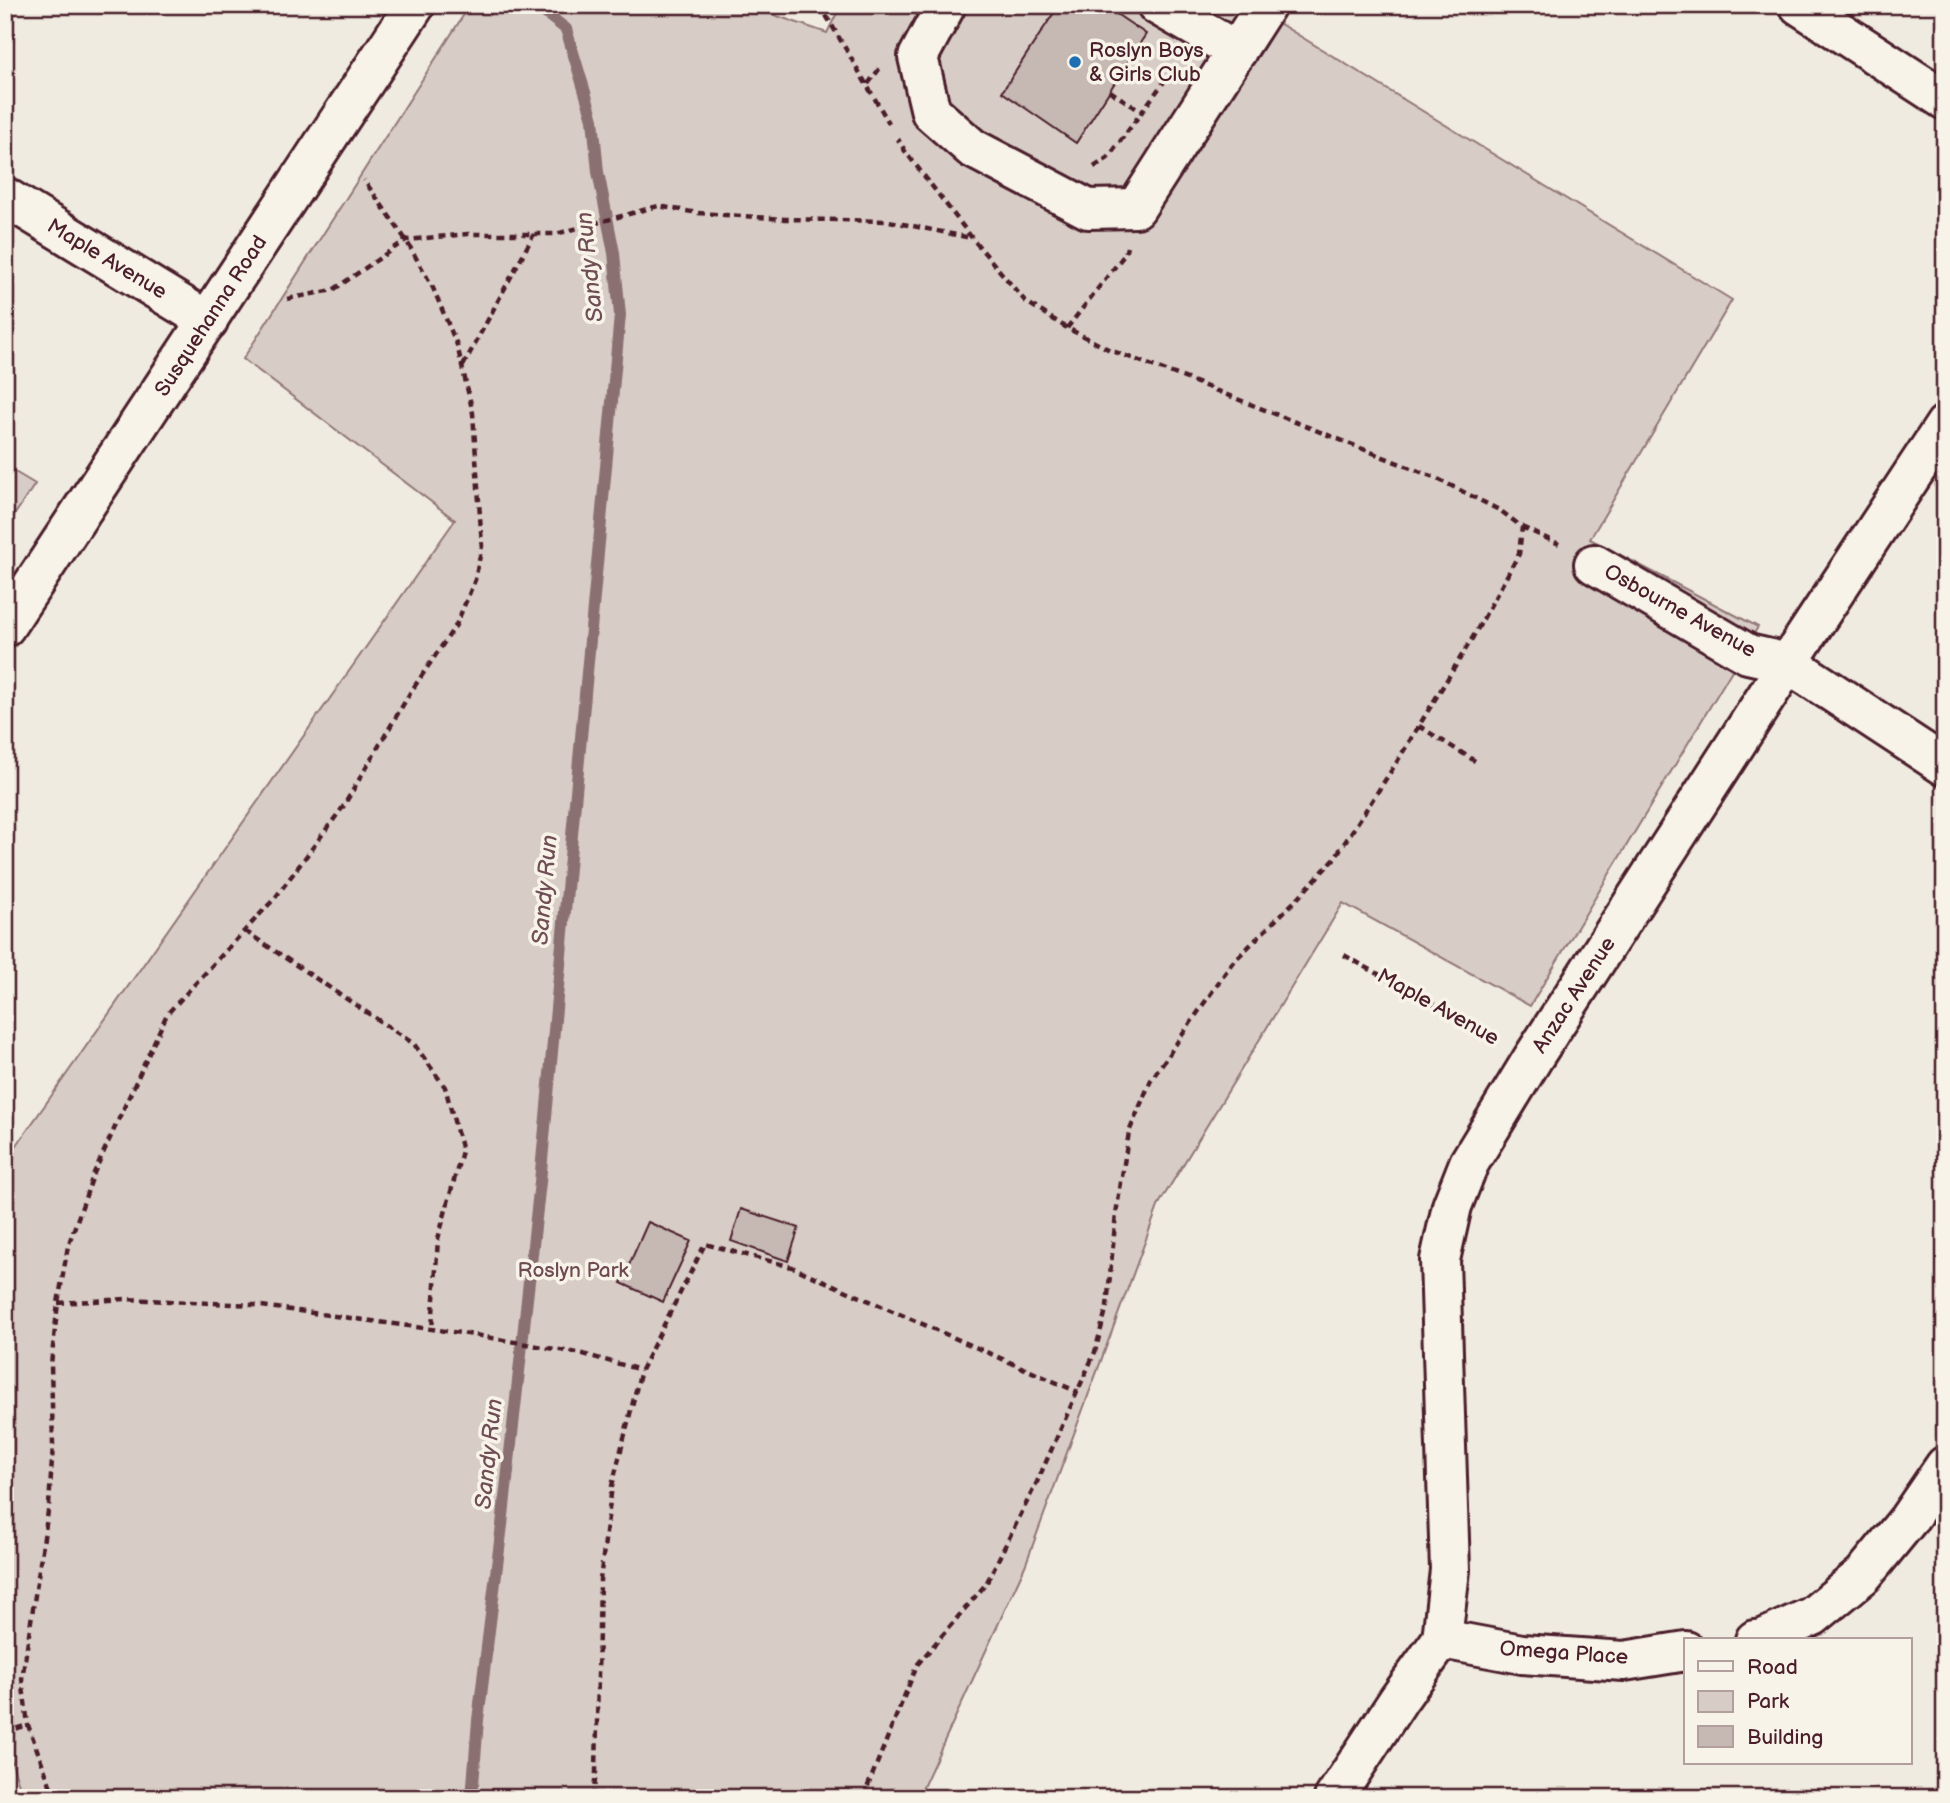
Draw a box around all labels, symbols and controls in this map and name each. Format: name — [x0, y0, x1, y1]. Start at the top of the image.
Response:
place label: Roslyn Boys & Girls Club — [1089, 38, 1204, 87]
marker: Roslyn Boys & Girls Club — [1067, 54, 1083, 70]
water label: Sandy Run — [570, 210, 610, 324]
street label: Maple Avenue — [43, 213, 171, 305]
street label: Susquehanna Road — [150, 231, 272, 401]
street label: Osbourne Avenue — [1600, 559, 1760, 663]
water label: Sandy Run — [526, 834, 564, 946]
street label: Anzac Avenue — [1527, 932, 1621, 1058]
street label: Maple Avenue — [1373, 963, 1503, 1051]
park label: Roslyn Park — [517, 1258, 629, 1283]
water label: Sandy Run — [469, 1397, 509, 1511]
street label: Omega Place — [1499, 1636, 1629, 1670]
legend — [1684, 1638, 1912, 1764]
text: Road — [1747, 1655, 1798, 1680]
text: Park — [1747, 1689, 1790, 1714]
text: Building — [1747, 1725, 1823, 1750]

